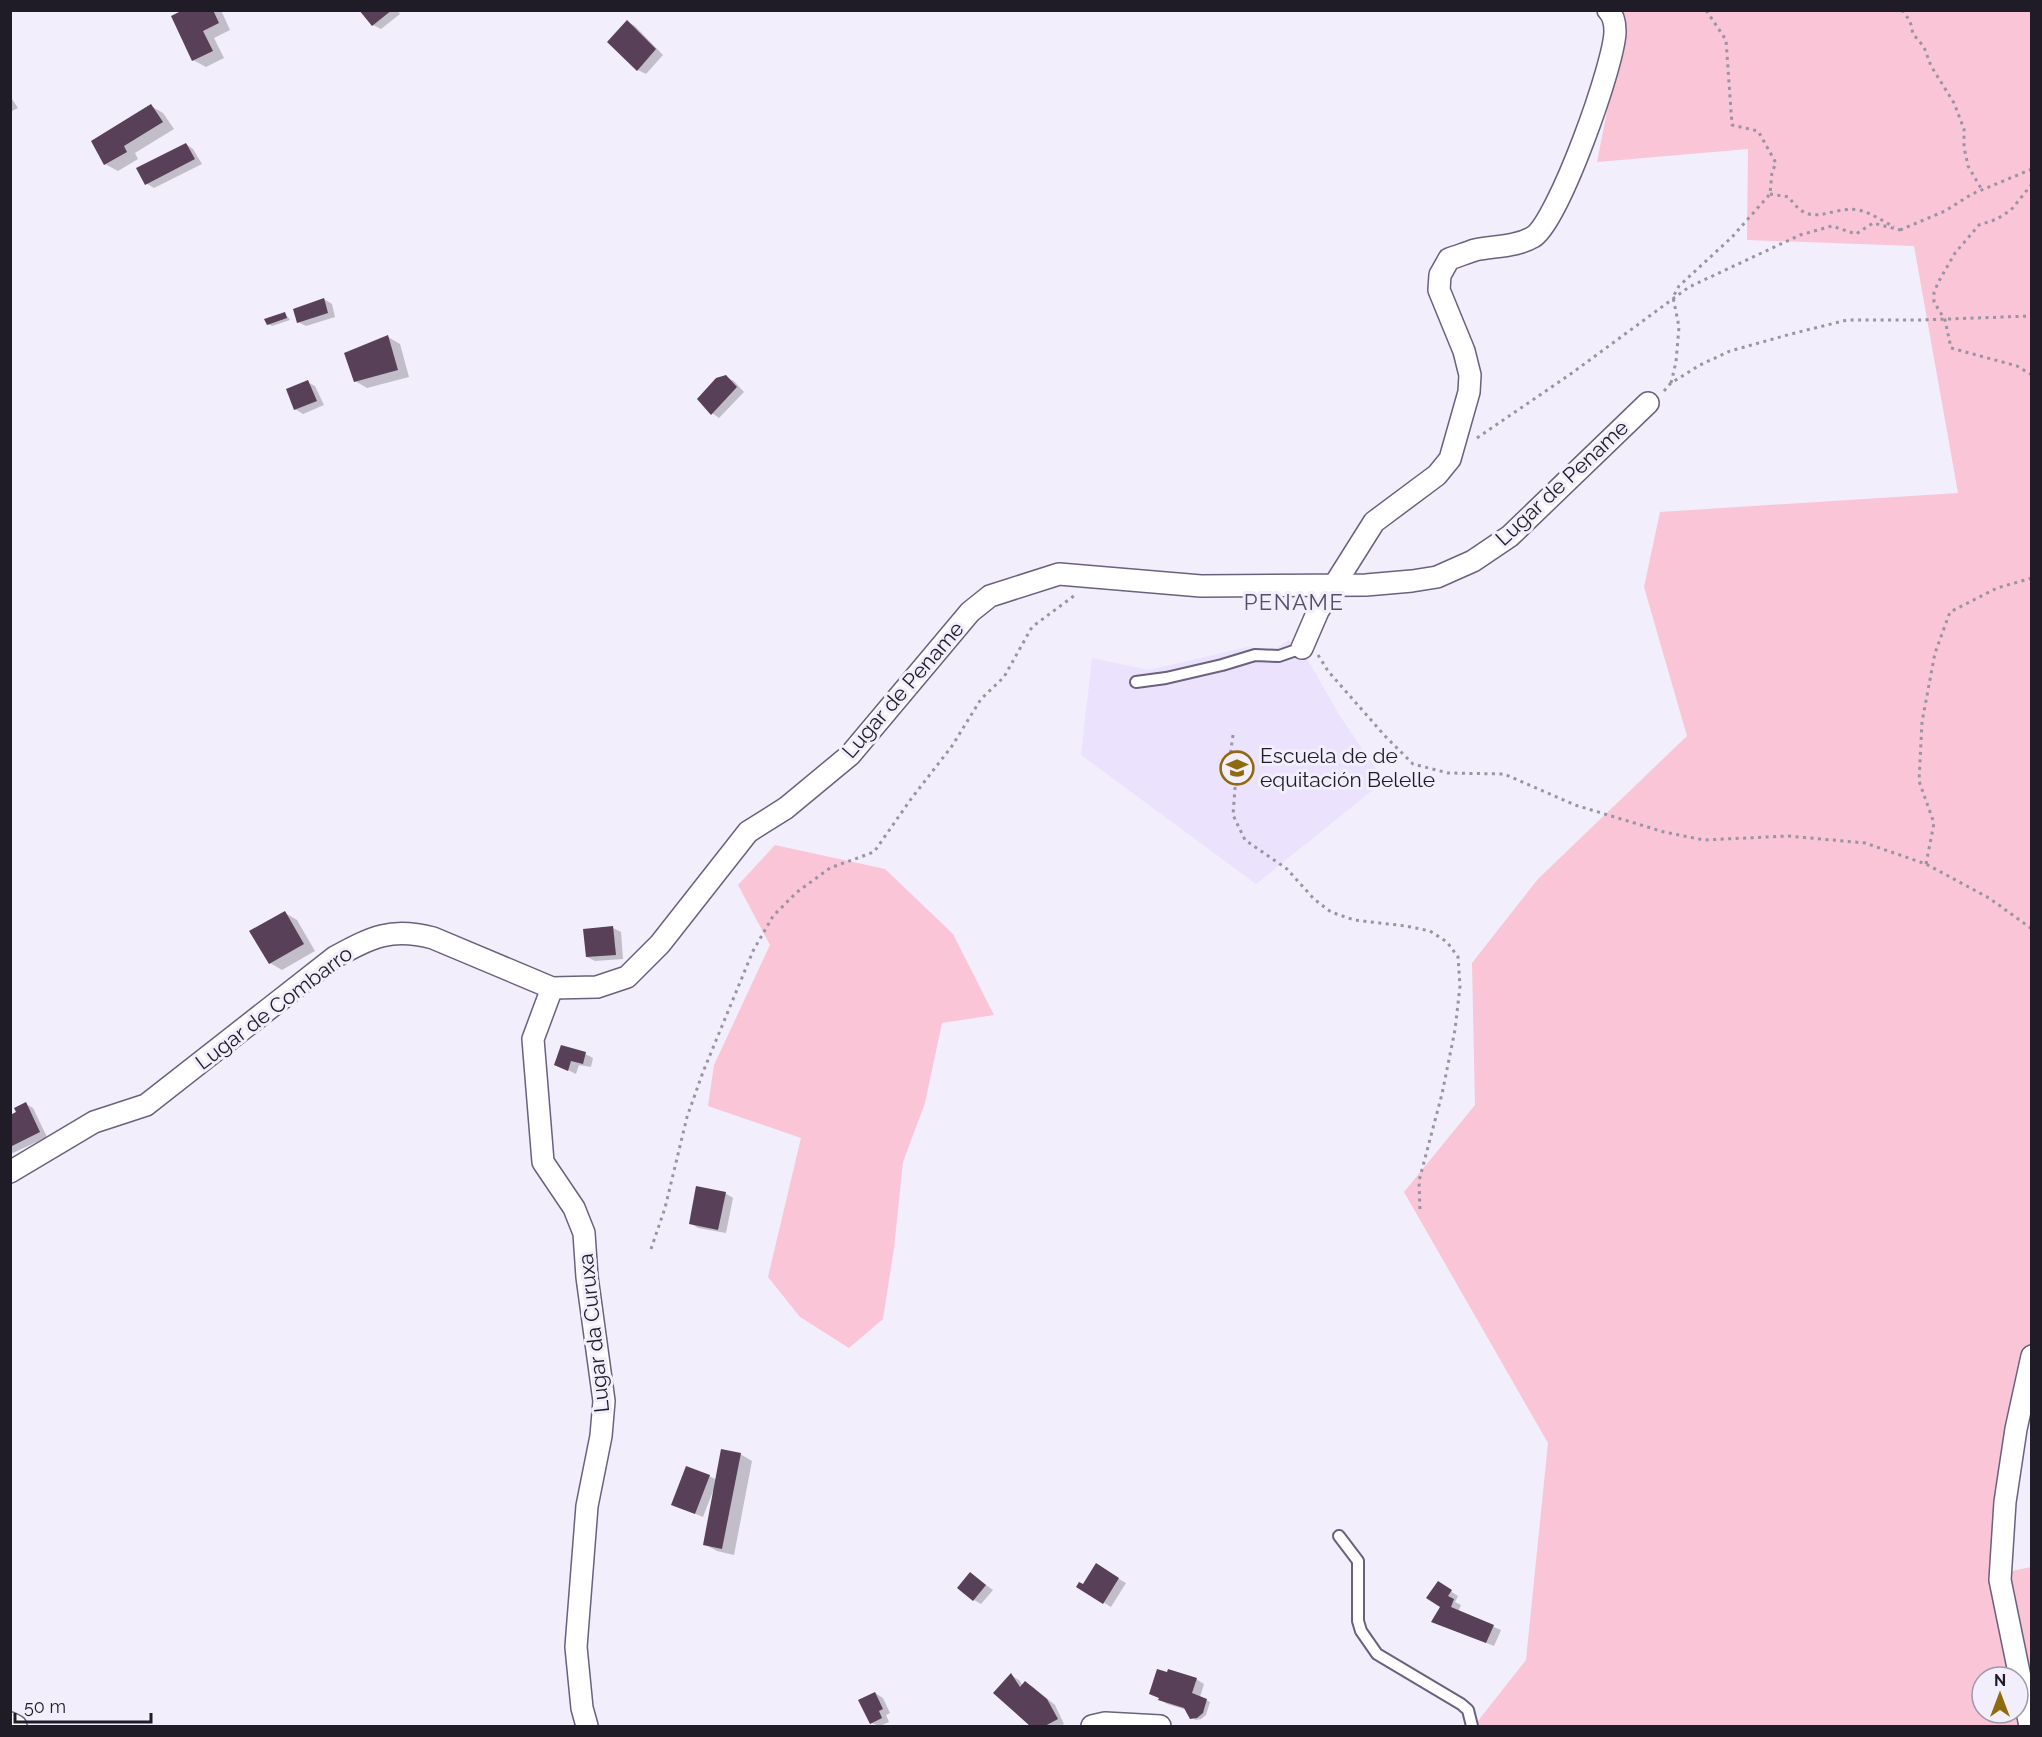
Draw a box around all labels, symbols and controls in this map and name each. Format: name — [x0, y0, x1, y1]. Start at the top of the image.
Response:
street label: Lugar de Pename — [1490, 415, 1633, 551]
district label: PENAME — [1244, 589, 1344, 615]
street label: Lugar de Pename — [837, 616, 969, 763]
place label: Escuela de de equitación Belelle — [1260, 743, 1435, 792]
school or university icon: Escuela de de equitación Belelle — [1219, 750, 1255, 786]
street label: Lugar de Combarro — [190, 941, 357, 1075]
street label: Lugar da Curuxa — [573, 1252, 614, 1414]
north arrow — [1970, 1665, 2030, 1725]
text: N — [1994, 1671, 2006, 1690]
scale bar — [15, 1686, 152, 1724]
text: 50 m — [24, 1696, 66, 1717]

